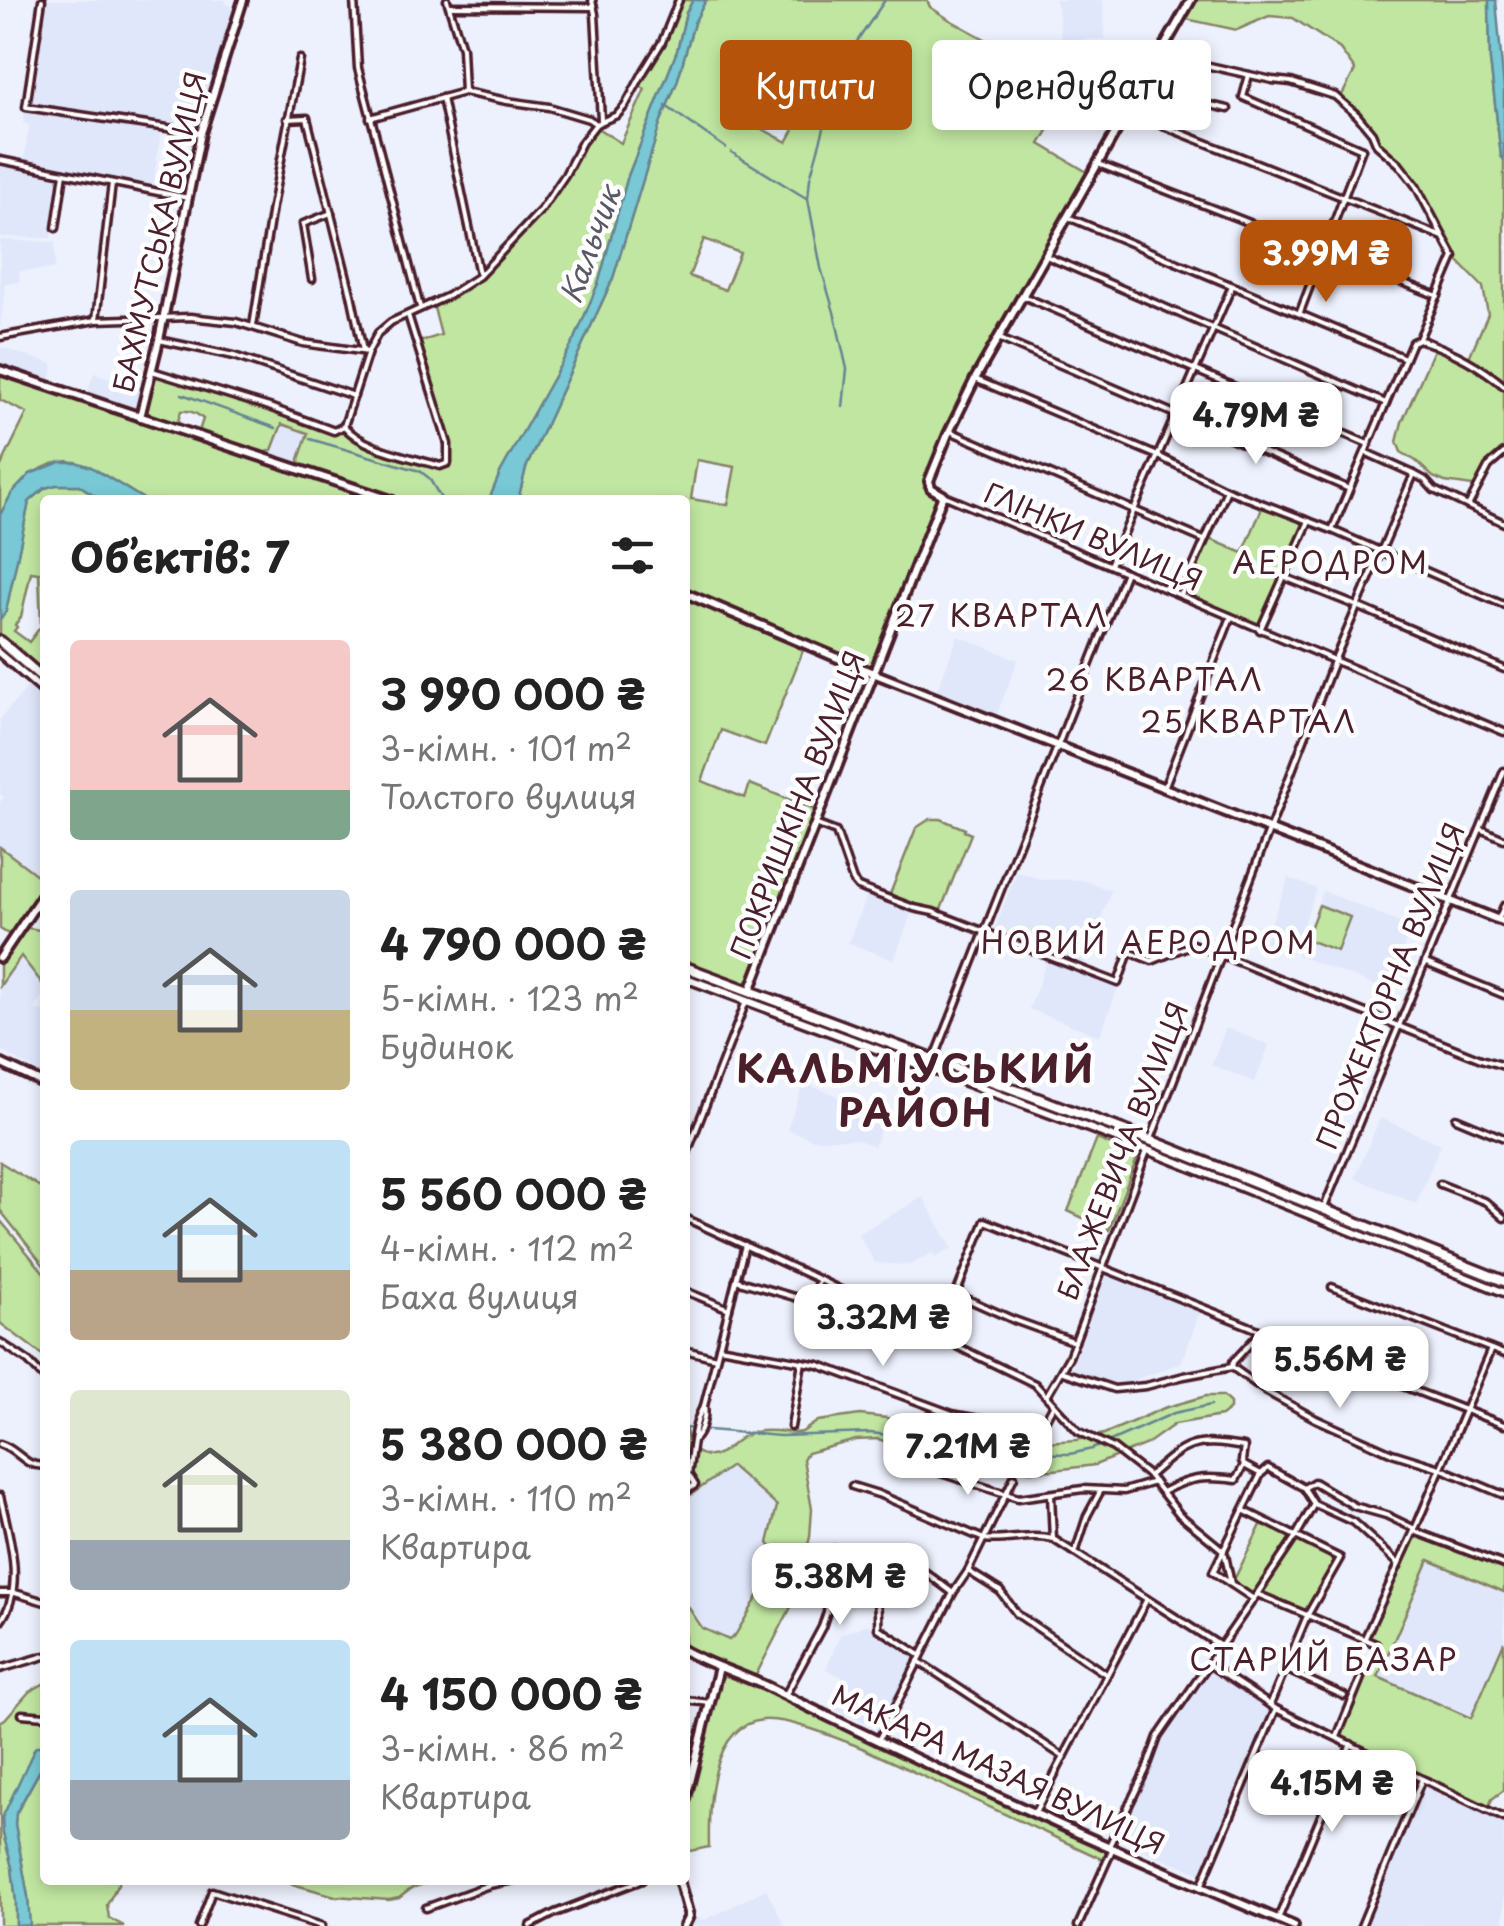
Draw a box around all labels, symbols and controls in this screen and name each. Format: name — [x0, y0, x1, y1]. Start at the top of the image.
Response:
chip: Купити — [720, 40, 912, 130]
chip: Орендувати — [932, 40, 1211, 130]
street label: БАХМУТСЬКА ВУЛИЦЯ — [101, 67, 216, 396]
water label: Кальчик — [547, 177, 631, 309]
pin: 3.99M ₴ — [1234, 220, 1418, 305]
text: 3.99M ₴ — [1262, 228, 1390, 276]
pin: 4.79M ₴ — [1164, 382, 1348, 467]
text: 4.79M ₴ — [1192, 390, 1320, 438]
street label: ГЛІНКИ ВУЛИЦЯ — [978, 470, 1209, 601]
text: Об’єктів: 7 — [70, 524, 289, 587]
icon: filters — [605, 528, 660, 583]
district label: АЕРОДРОМ — [1233, 539, 1429, 584]
district label: 27 КВАРТАЛ — [895, 592, 1109, 637]
street label: ПОКРИШКІНА ВУЛИЦЯ — [718, 644, 875, 965]
district label: 26 КВАРТАЛ — [1046, 656, 1264, 701]
text: 3 990 000 ₴ — [380, 661, 645, 724]
icon: home — [150, 680, 270, 800]
district label: 25 КВАРТАЛ — [1141, 698, 1358, 743]
text: 3-кімн. · 101 m² — [380, 724, 632, 772]
text: Толстого вулиця — [380, 772, 637, 820]
street label: ПРОЖЕКТОРНА ВУЛИЦЯ — [1304, 816, 1475, 1155]
text: 4 790 000 ₴ — [380, 911, 646, 974]
district label: НОВИЙ АЕРОДРОМ — [981, 919, 1317, 964]
icon: home — [150, 930, 270, 1050]
text: 5-кімн. · 123 m² — [380, 974, 639, 1022]
street label: БЛАЖЕВИЧА ВУЛИЦЯ — [1045, 995, 1198, 1306]
text: Будинок — [380, 1022, 513, 1070]
district label: КАЛЬМІУСЬКИЙ РАЙОН — [736, 1039, 1096, 1140]
text: 5 560 000 ₴ — [380, 1161, 647, 1224]
icon: home — [150, 1180, 270, 1300]
text: 4-кімн. · 112 m² — [380, 1224, 634, 1272]
text: Баха вулиця — [380, 1272, 579, 1320]
pin: 3.32M ₴ — [791, 1284, 975, 1369]
text: 3.32M ₴ — [816, 1292, 950, 1340]
pin: 5.56M ₴ — [1248, 1326, 1432, 1411]
text: 5.56M ₴ — [1274, 1334, 1406, 1382]
text: 5 380 000 ₴ — [380, 1411, 648, 1474]
pin: 7.21M ₴ — [876, 1413, 1060, 1498]
text: 7.21M ₴ — [905, 1421, 1031, 1469]
icon: home — [150, 1430, 270, 1550]
text: 3-кімн. · 110 m² — [380, 1474, 632, 1522]
text: Квартира — [380, 1522, 531, 1570]
pin: 5.38M ₴ — [748, 1543, 932, 1628]
text: 5.38M ₴ — [774, 1551, 906, 1599]
district label: СТАРИЙ БАЗАР — [1189, 1636, 1459, 1681]
text: 4 150 000 ₴ — [380, 1661, 643, 1724]
street label: МАКАРА МАЗАЯ ВУЛИЦЯ — [825, 1673, 1172, 1865]
icon: home — [150, 1680, 270, 1800]
text: 3-кімн. · 86 m² — [380, 1724, 625, 1772]
pin: 4.15M ₴ — [1240, 1750, 1424, 1835]
text: 4.15M ₴ — [1270, 1758, 1394, 1806]
text: Квартира — [380, 1772, 531, 1820]

